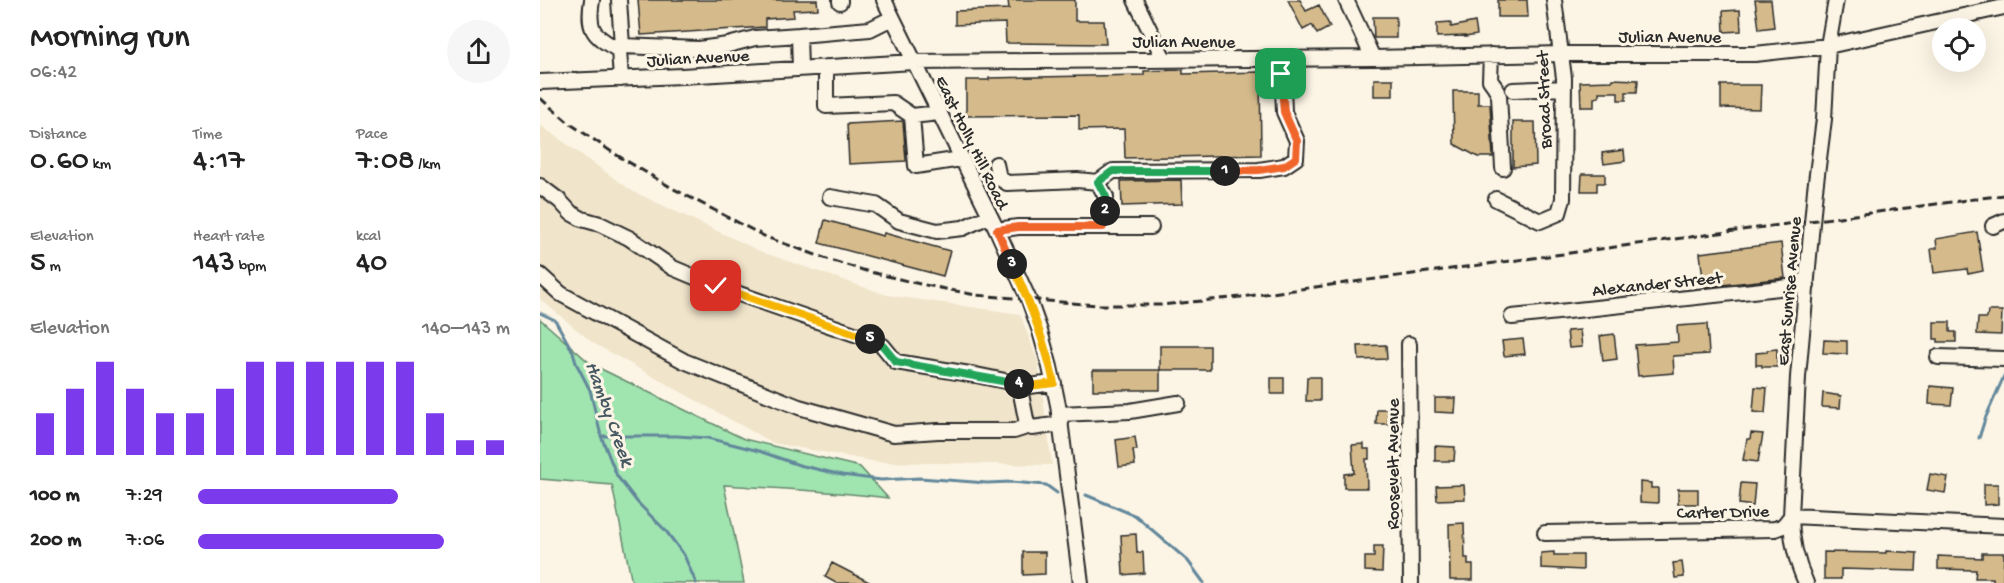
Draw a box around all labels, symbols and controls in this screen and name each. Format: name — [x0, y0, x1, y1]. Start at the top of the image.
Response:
map controls — [1932, 18, 1986, 72]
button: locate — [1932, 18, 1986, 72]
text: Morning run — [30, 20, 190, 58]
button: share — [447, 20, 510, 83]
street label: Julian Avenue — [1619, 28, 1722, 49]
street label: Julian Avenue — [1133, 33, 1236, 54]
street label: Julian Avenue — [646, 46, 751, 73]
pin — [1255, 48, 1306, 99]
street label: Broad Street — [1533, 49, 1558, 150]
icon: arrive — [1264, 57, 1297, 90]
text: 06:42 — [30, 62, 77, 85]
street label: East Holly Hill Road — [929, 73, 1013, 215]
text: Distance — [30, 126, 87, 145]
text: Time — [193, 126, 222, 145]
text: Pace — [356, 126, 387, 145]
text: 0.60 — [30, 145, 89, 180]
text: 4:17 — [193, 145, 244, 180]
text: 7:08 — [356, 145, 415, 180]
text: km — [89, 156, 111, 175]
text: /km — [415, 156, 441, 175]
pin: 1 — [1210, 156, 1240, 186]
text: 1 — [1222, 161, 1228, 180]
pin: 2 — [1090, 196, 1120, 226]
text: 2 — [1101, 201, 1109, 220]
street label: East Sunrise Avenue — [1774, 215, 1808, 367]
text: Elevation — [30, 228, 94, 247]
text: Heart rate — [193, 228, 265, 247]
text: kcal — [356, 228, 381, 247]
text: 5 — [30, 247, 46, 282]
text: 143 — [193, 247, 235, 282]
text: 40 — [356, 247, 387, 282]
pin: 3 — [997, 249, 1027, 279]
text: 3 — [1008, 254, 1016, 273]
text: m — [46, 258, 61, 277]
text: bpm — [235, 258, 266, 277]
pin — [690, 260, 741, 311]
street label: Alexander Street — [1591, 268, 1725, 303]
icon: check — [699, 269, 732, 302]
text: Elevation — [30, 318, 110, 341]
text: 140–143 m — [422, 318, 510, 341]
pin: 5 — [855, 324, 885, 354]
text: 5 — [866, 329, 874, 348]
water label: Hamby Creek — [578, 359, 638, 471]
pin: 4 — [1004, 369, 1034, 399]
text: 4 — [1015, 374, 1023, 393]
street label: Roosevelt Avenue — [1384, 398, 1405, 529]
text: 100 m — [30, 485, 80, 508]
text: 7:29 — [126, 485, 163, 508]
street label: Carter Drive — [1677, 502, 1770, 525]
text: 200 m — [30, 530, 81, 553]
text: 7:06 — [126, 530, 164, 553]

